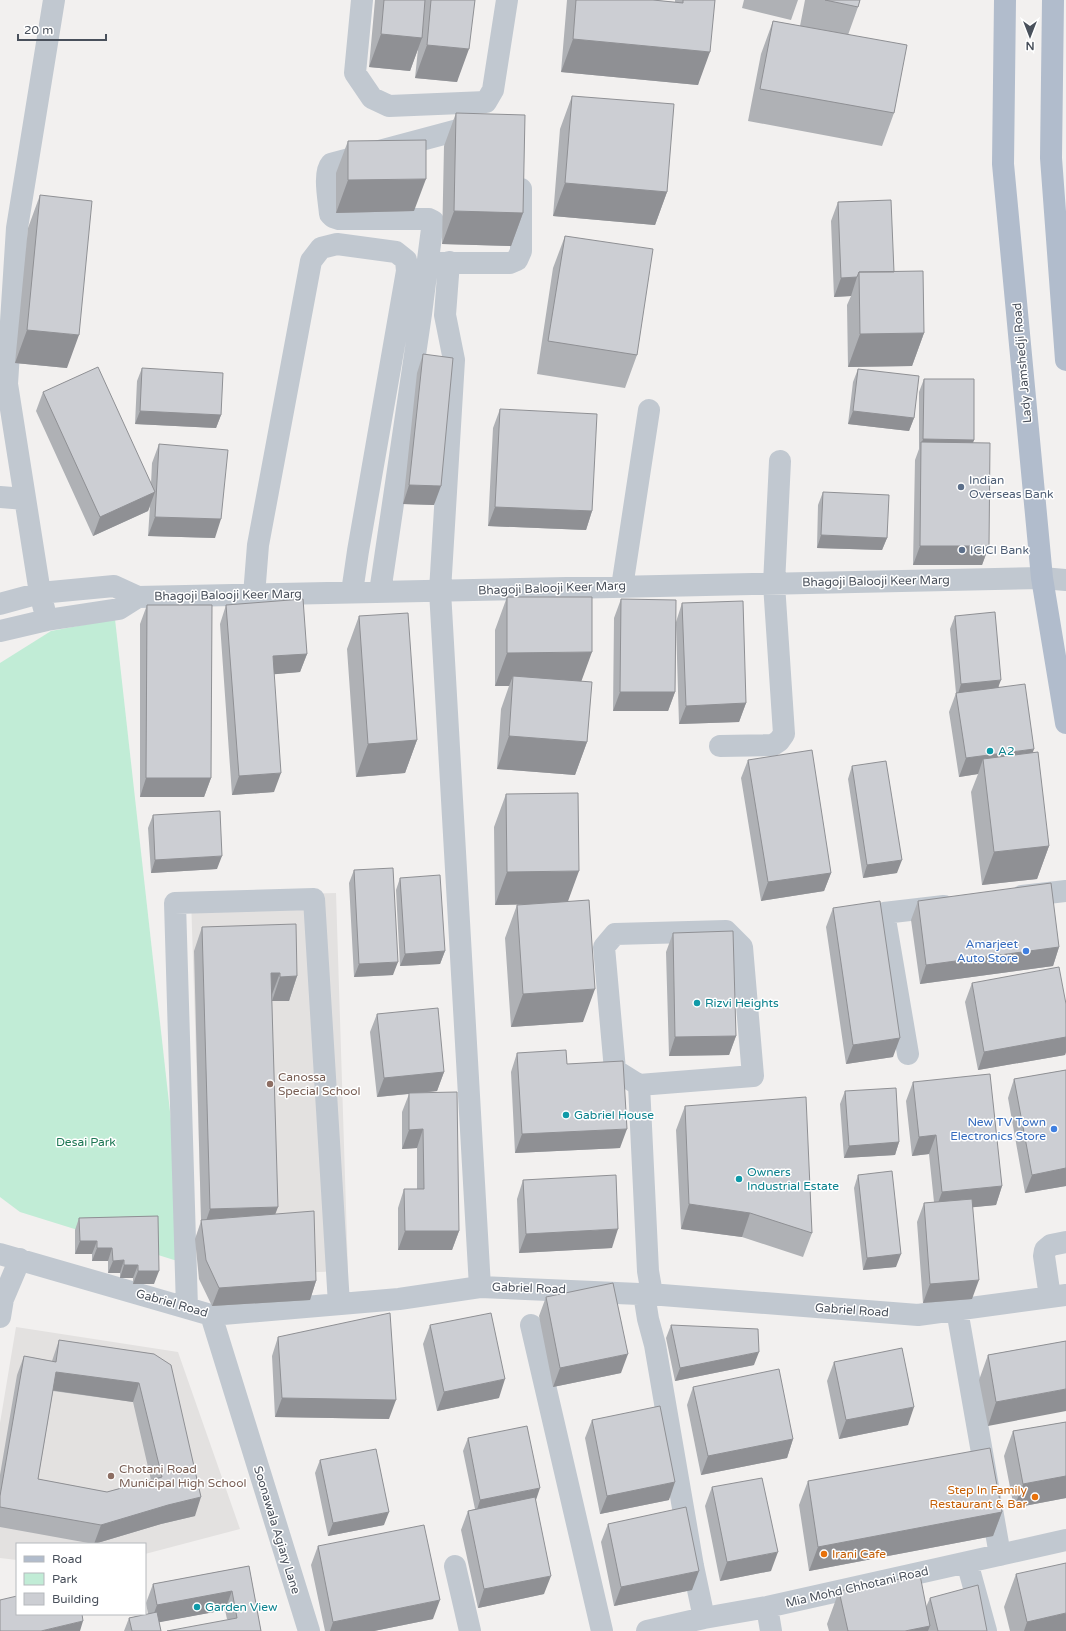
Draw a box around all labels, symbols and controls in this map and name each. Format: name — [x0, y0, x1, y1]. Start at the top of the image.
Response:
scale bar — [18, 16, 106, 42]
north arrow — [1010, 16, 1050, 56]
text: 20 m — [24, 23, 53, 37]
text: N — [1026, 39, 1034, 52]
street label: Lady Jamshedji Road — [1010, 302, 1034, 424]
place label: Indian Overseas Bank — [969, 473, 1054, 501]
marker: Indian Overseas Bank — [956, 482, 966, 492]
place label: ICICI Bank — [970, 543, 1029, 557]
marker: ICICI Bank — [957, 545, 967, 555]
street label: Bhagoji Balooji Keer Marg — [802, 573, 950, 589]
street label: Bhagoji Balooji Keer Marg — [478, 578, 626, 598]
street label: Bhagoji Balooji Keer Marg — [154, 587, 302, 603]
place label: A2 — [998, 744, 1015, 758]
marker: A2 — [985, 746, 995, 756]
place label: Amarjeet Auto Store — [957, 937, 1018, 965]
marker: Amarjeet Auto Store — [1021, 946, 1031, 956]
place label: Rizvi Heights — [705, 996, 779, 1010]
marker: Rizvi Heights — [692, 998, 702, 1008]
place label: Canossa Special School — [278, 1070, 361, 1098]
marker: Canossa Special School — [265, 1079, 275, 1089]
place label: Gabriel House — [574, 1108, 654, 1122]
marker: Gabriel House — [561, 1110, 571, 1120]
place label: New TV Town Electronics Store — [950, 1115, 1046, 1143]
marker: New TV Town Electronics Store — [1049, 1124, 1059, 1134]
park label: Desai Park — [56, 1135, 116, 1149]
place label: Owners Industrial Estate — [747, 1165, 839, 1193]
marker: Owners Industrial Estate — [734, 1174, 744, 1184]
street label: Gabriel Road — [492, 1280, 566, 1296]
street label: Gabriel Road — [134, 1286, 210, 1320]
street label: Gabriel Road — [815, 1300, 889, 1320]
place label: Chotani Road Municipal High School — [119, 1462, 246, 1490]
street label: Soonawala Agiary Lane — [251, 1464, 303, 1596]
marker: Chotani Road Municipal High School — [106, 1471, 116, 1481]
place label: Step In Family Restaurant & Bar — [930, 1483, 1028, 1511]
marker: Step In Family Restaurant & Bar — [1030, 1492, 1040, 1502]
legend — [16, 1543, 146, 1615]
place label: Irani Cafe — [832, 1547, 886, 1561]
marker: Irani Cafe — [819, 1549, 829, 1559]
text: Road — [52, 1552, 82, 1566]
street label: Mia Mohd Chhotani Road — [784, 1564, 930, 1610]
text: Park — [52, 1572, 78, 1586]
text: Building — [52, 1592, 99, 1606]
place label: Garden View — [205, 1600, 278, 1614]
marker: Garden View — [192, 1602, 202, 1612]

